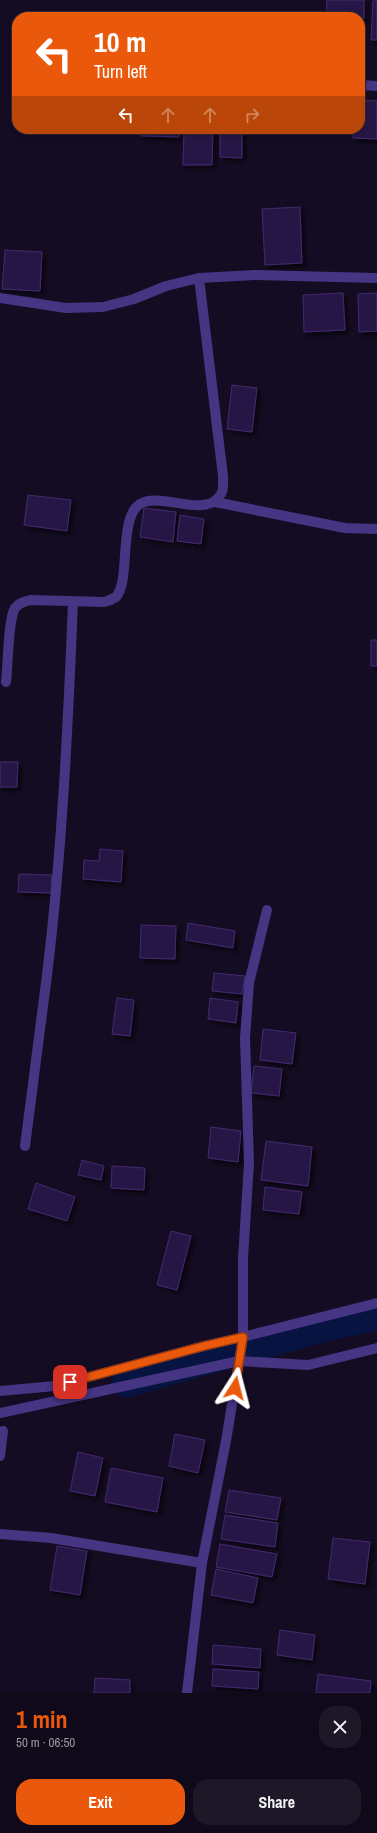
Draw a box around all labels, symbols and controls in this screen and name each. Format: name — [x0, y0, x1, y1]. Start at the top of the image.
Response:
text: 10 m — [94, 23, 146, 61]
icon: left — [28, 28, 80, 80]
text: Turn left — [94, 59, 147, 84]
icon: left — [115, 104, 137, 126]
icon: ahead — [157, 104, 179, 126]
icon: ahead — [199, 104, 221, 126]
icon: right — [241, 104, 263, 126]
pin — [53, 1365, 87, 1399]
position arrow — [214, 1367, 256, 1409]
icon: arrive — [59, 1371, 81, 1393]
text: 1 min — [16, 1703, 67, 1735]
button: close — [319, 1706, 361, 1748]
text: 50 m · 06:50 — [16, 1734, 75, 1751]
button: Exit — [16, 1779, 185, 1825]
button: Share — [193, 1779, 361, 1825]

